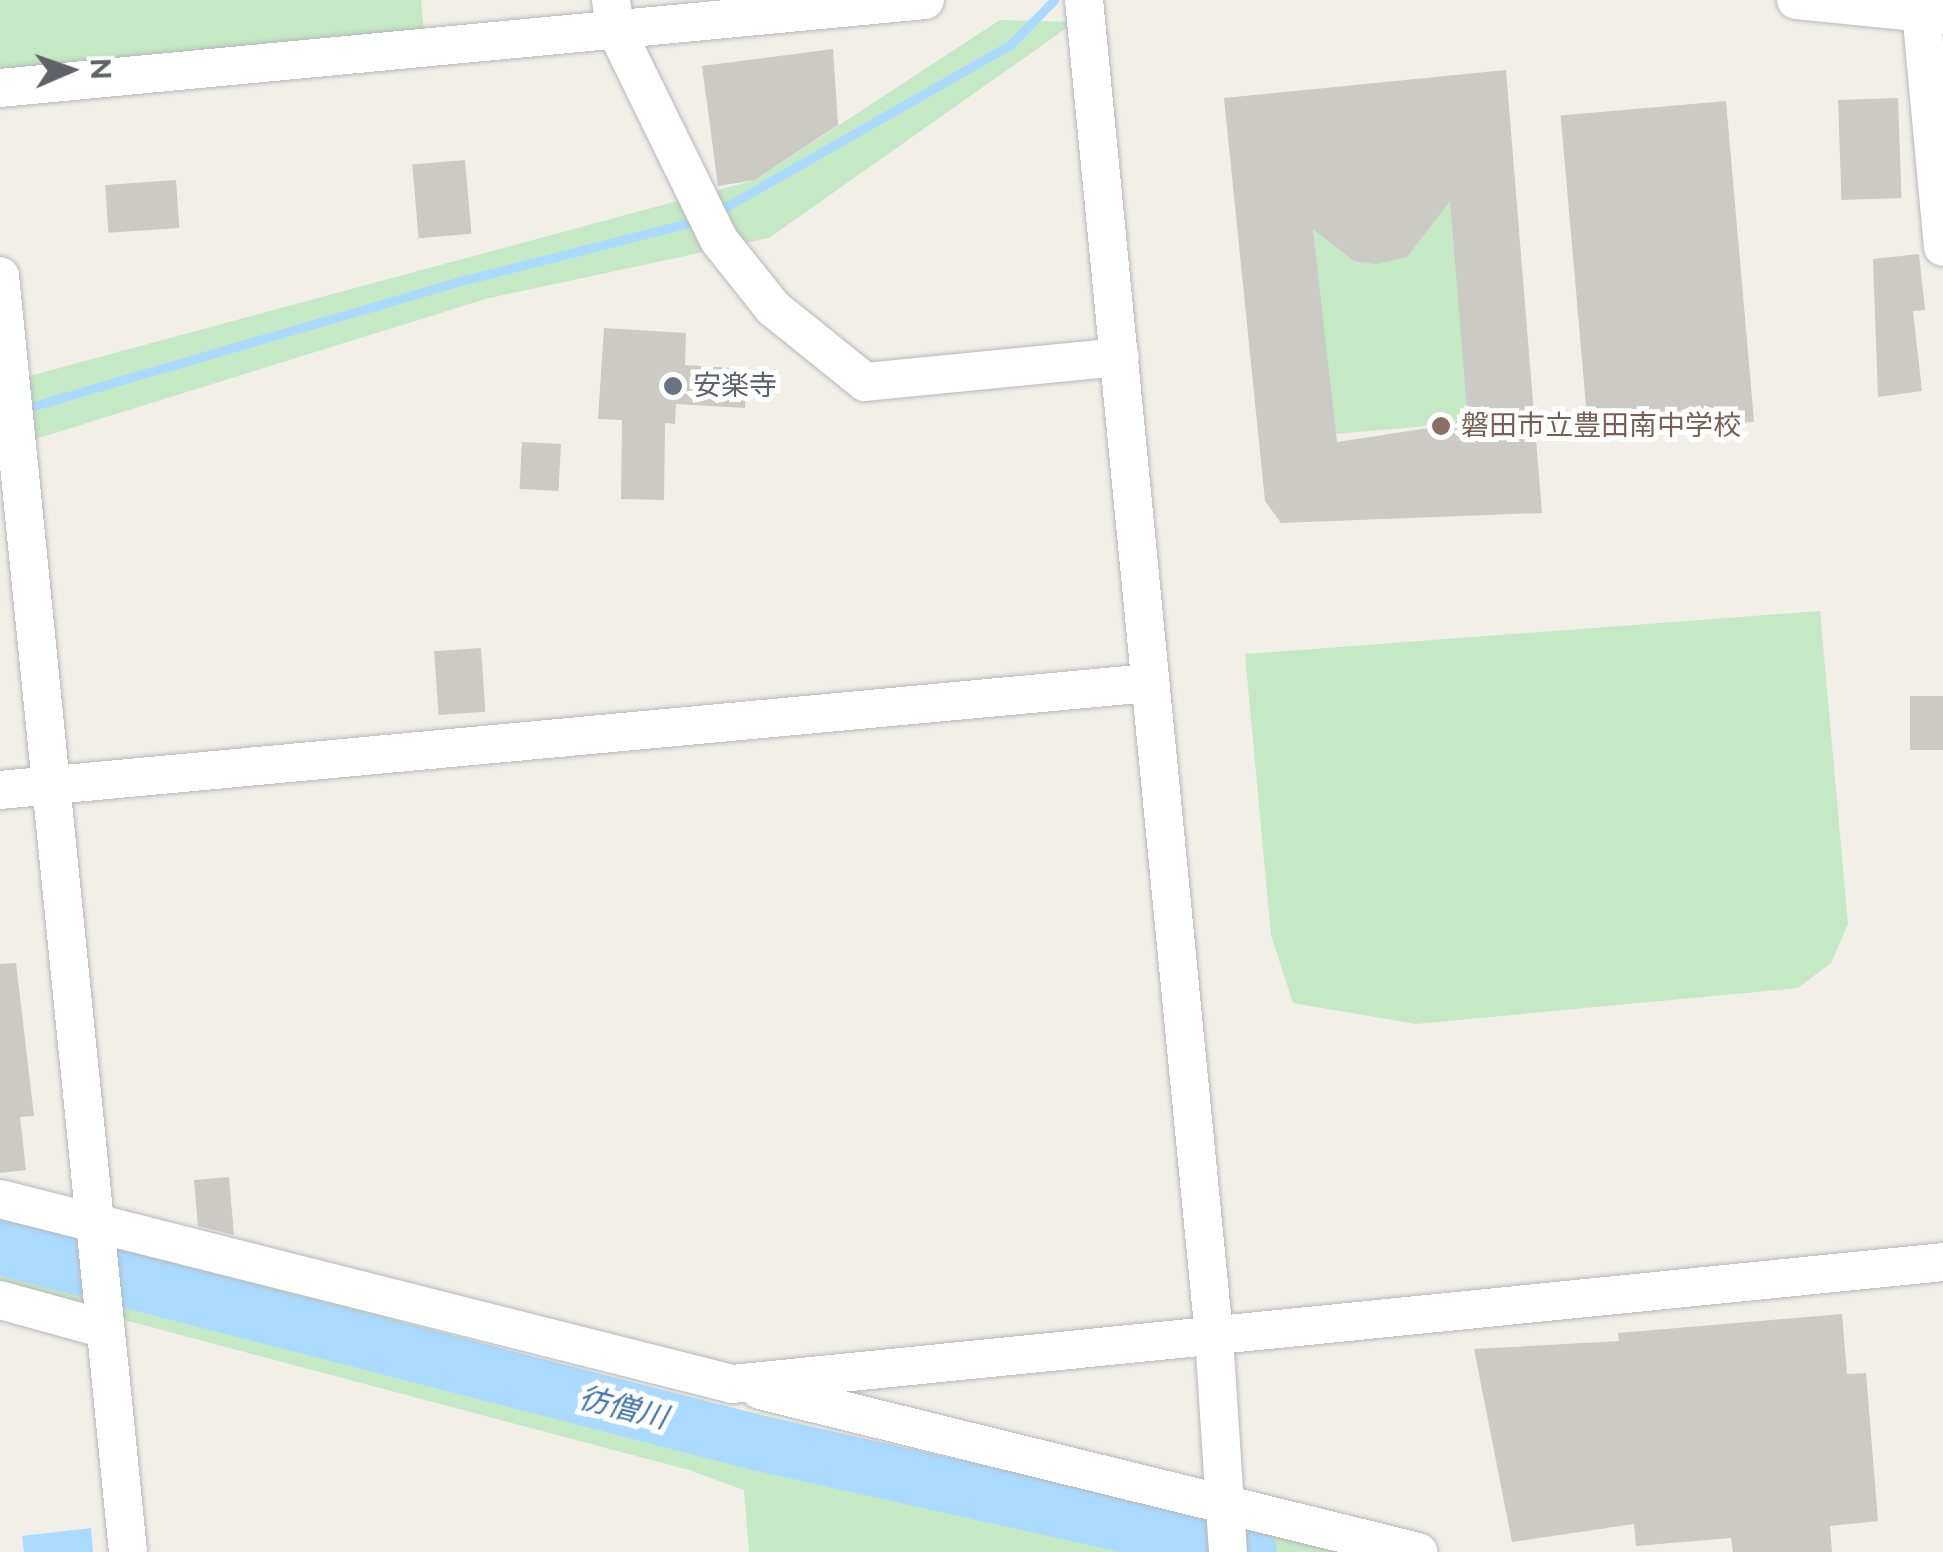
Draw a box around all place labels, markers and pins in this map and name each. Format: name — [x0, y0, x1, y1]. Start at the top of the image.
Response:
place label: 安楽寺 — [693, 369, 777, 403]
marker: 安楽寺 — [662, 375, 684, 397]
place label: 磐田市立豊田南中学校 — [1461, 409, 1741, 443]
marker: 磐田市立豊田南中学校 — [1430, 415, 1452, 437]

